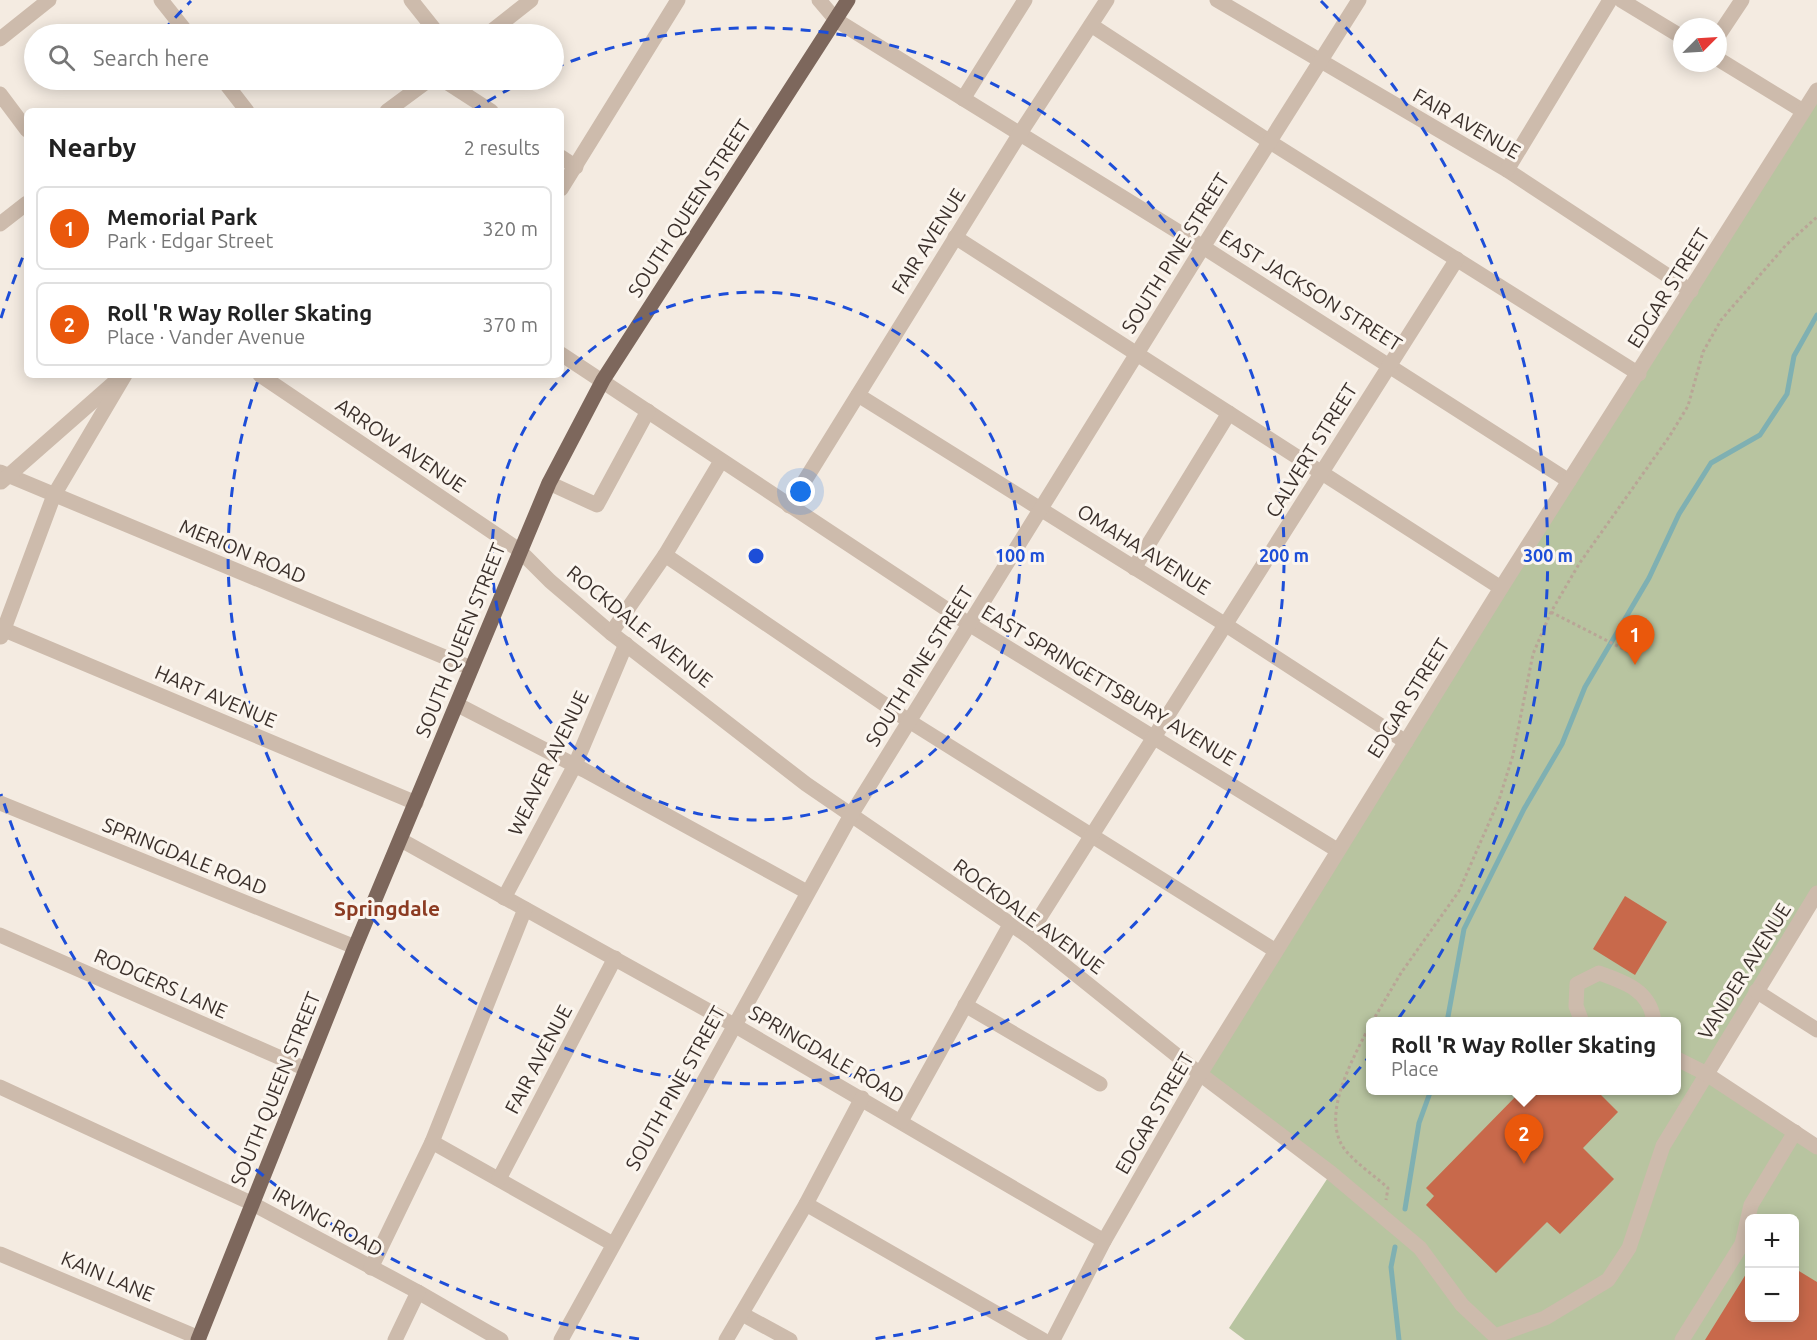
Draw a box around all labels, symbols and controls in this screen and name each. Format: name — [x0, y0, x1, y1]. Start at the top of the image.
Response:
north arrow — [1673, 18, 1727, 72]
search box — [24, 24, 564, 90]
icon: search — [45, 41, 78, 74]
text: Search here — [93, 45, 209, 70]
street label: FAIR AVENUE — [1409, 83, 1525, 163]
street label: SOUTH QUEEN STREET — [623, 115, 755, 301]
text: Nearby — [48, 133, 136, 162]
text: 2 results — [464, 136, 540, 159]
street label: SOUTH PINE STREET — [1116, 169, 1234, 337]
street label: FAIR AVENUE — [886, 184, 970, 298]
text: Memorial Park — [107, 204, 257, 229]
text: 1 — [64, 217, 75, 240]
text: 320 m — [482, 217, 538, 240]
street label: EAST JACKSON STREET — [1216, 224, 1406, 356]
street label: EDGAR STREET — [1622, 224, 1714, 352]
text: Park · Edgar Street — [107, 229, 273, 252]
text: Roll 'R Way Roller Skating — [107, 300, 372, 325]
text: 2 — [64, 313, 75, 336]
text: 370 m — [482, 313, 538, 336]
text: Place · Vander Avenue — [107, 325, 305, 348]
street label: CALVERT STREET — [1260, 379, 1362, 521]
street label: ARROW AVENUE — [332, 393, 470, 497]
your location — [786, 477, 815, 506]
street label: OMAHA AVENUE — [1073, 499, 1215, 599]
street label: MERION ROAD — [176, 514, 310, 588]
street label: SOUTH QUEEN STREET — [410, 540, 510, 740]
text: 100 m — [995, 545, 1045, 565]
text: 200 m — [1259, 545, 1309, 565]
text: 300 m — [1523, 545, 1573, 565]
centre of rings — [746, 546, 766, 566]
street label: ROCKDALE AVENUE — [563, 560, 717, 692]
street label: SOUTH PINE STREET — [860, 582, 978, 750]
street label: EAST SPRINGETTSBURY AVENUE — [978, 600, 1240, 770]
pin: 1 — [1616, 616, 1654, 665]
street label: EDGAR STREET — [1362, 634, 1454, 762]
street label: HART AVENUE — [152, 660, 280, 732]
street label: WEAVER AVENUE — [503, 687, 593, 839]
street label: SPRINGDALE ROAD — [99, 812, 271, 900]
street label: ROCKDALE AVENUE — [949, 854, 1109, 978]
district label: Springdale — [334, 896, 440, 920]
street label: VANDER AVENUE — [1693, 899, 1795, 1043]
street label: RODGERS LANE — [91, 943, 231, 1023]
street label: SOUTH QUEEN STREET — [225, 989, 325, 1189]
street label: SPRINGDALE ROAD — [745, 1000, 909, 1108]
street label: FAIR AVENUE — [500, 1001, 576, 1117]
street label: SOUTH PINE STREET — [620, 1002, 730, 1174]
popup — [1366, 1017, 1681, 1095]
text: Roll 'R Way Roller Skating — [1391, 1032, 1656, 1057]
street label: EDGAR STREET — [1110, 1048, 1198, 1178]
text: Place — [1391, 1057, 1439, 1080]
pin: 2 — [1504, 1114, 1544, 1164]
street label: IRVING ROAD — [269, 1181, 387, 1261]
map controls — [1745, 1214, 1799, 1322]
button: + — [1745, 1214, 1799, 1268]
street label: KAIN LANE — [58, 1246, 158, 1306]
button: − — [1745, 1268, 1799, 1322]

